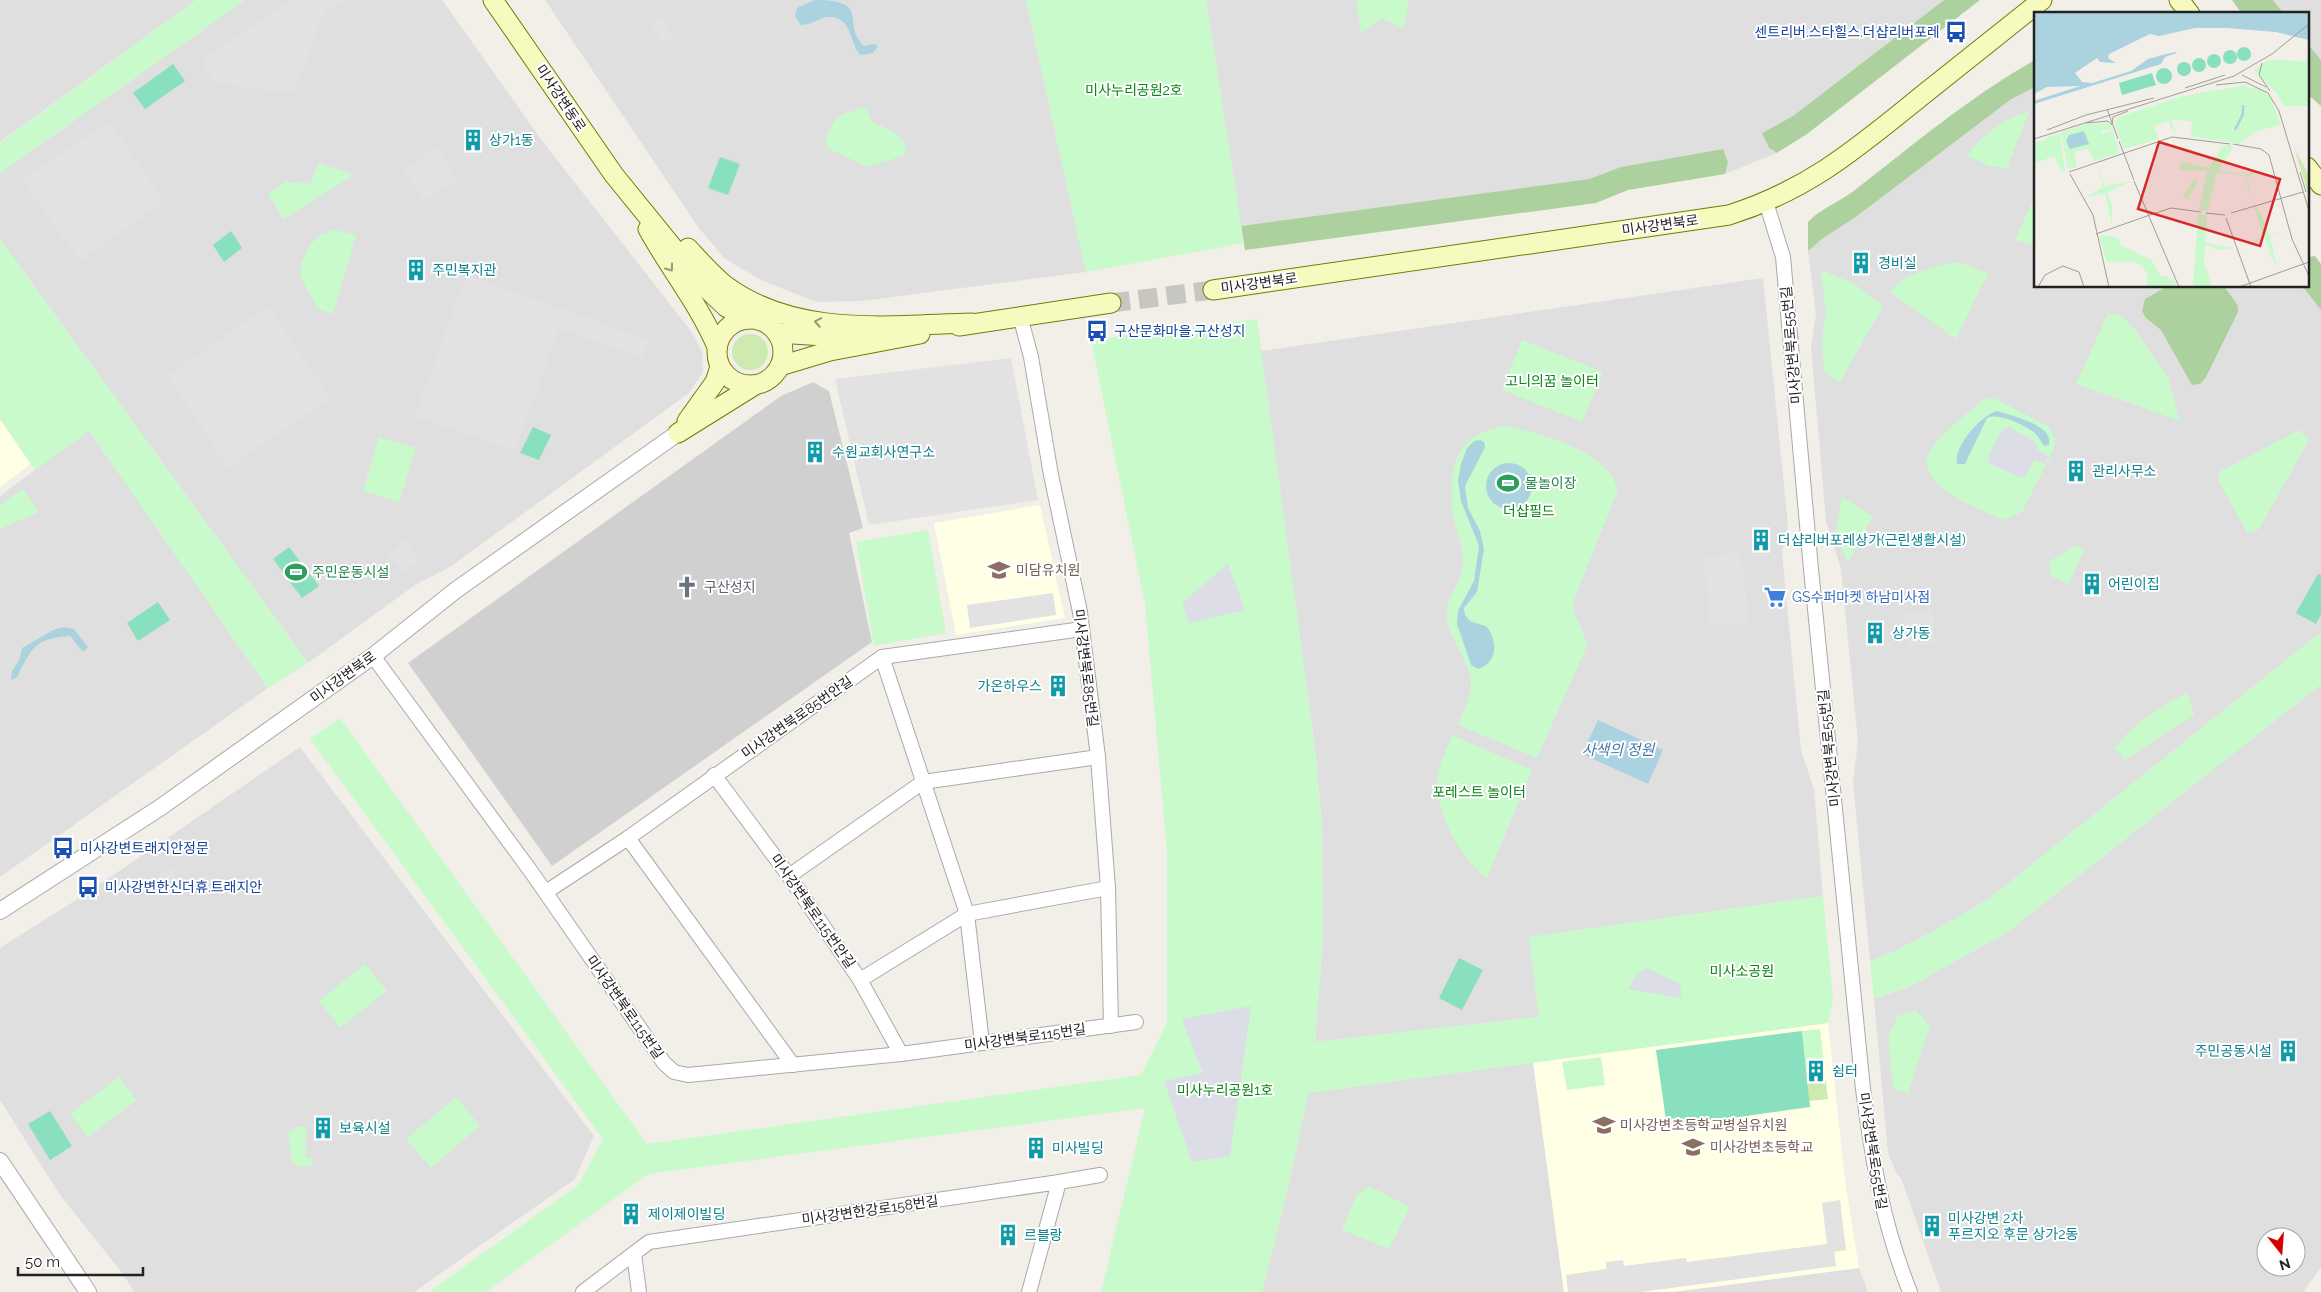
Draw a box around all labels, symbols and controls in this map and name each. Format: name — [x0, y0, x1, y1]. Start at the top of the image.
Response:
inset map — [2034, 12, 2308, 288]
bus stop icon: 센트리버.스타힐스.더샵리버포레 — [1943, 19, 1969, 45]
place label: 센트리버.스타힐스.더샵리버포레 — [1754, 24, 1940, 40]
street label: 미사강변동로 — [533, 61, 589, 135]
park label: 미사누리공원2호 — [1085, 82, 1183, 98]
building icon: 상가1동 — [460, 127, 486, 153]
place label: 상가1동 — [489, 132, 534, 148]
street label: 미사강변북로 — [1621, 212, 1699, 238]
building icon: 경비실 — [1848, 250, 1874, 276]
place label: 경비실 — [1878, 255, 1917, 271]
building icon: 주민복지관 — [403, 257, 429, 283]
place label: 주민복지관 — [432, 262, 497, 278]
one-way arrow — [664, 262, 673, 272]
street label: 미사강변북로 — [1220, 270, 1298, 296]
street label: 미사강변북로55번길 — [1778, 285, 1804, 405]
one-way arrow — [814, 317, 823, 327]
bus stop icon: 구산문화마을.구산성지 — [1084, 318, 1110, 344]
place label: 구산문화마을.구산성지 — [1114, 323, 1245, 339]
park label: 고니의꿈 놀이터 — [1505, 373, 1599, 389]
building icon: 수원교회사연구소 — [802, 439, 828, 465]
place label: 수원교회사연구소 — [832, 444, 935, 460]
building icon: 관리사무소 — [2063, 458, 2089, 484]
place label: 관리사무소 — [2092, 463, 2157, 479]
sports icon: 물놀이장 — [1495, 470, 1521, 496]
place label: 물놀이장 — [1525, 475, 1577, 491]
park label: 더샵필드 — [1503, 503, 1555, 519]
building icon: 더샵리버포레상가(근린생활시설) — [1748, 527, 1774, 553]
place label: 더샵리버포레상가(근린생활시설) — [1778, 532, 1966, 548]
school or university icon: 미담유치원 — [986, 557, 1012, 583]
sports icon: 주민운동시설 — [283, 559, 309, 585]
place label: 미담유치원 — [1016, 562, 1080, 578]
place label: 주민운동시설 — [312, 564, 389, 580]
building icon: 어린이집 — [2079, 571, 2105, 597]
church icon: 구산성지 — [674, 574, 700, 600]
place label: 어린이집 — [2108, 576, 2160, 592]
place label: 구산성지 — [704, 579, 756, 595]
supermarket icon: GS수퍼마켓 하남미사점 — [1762, 584, 1788, 610]
place label: GS수퍼마켓 하남미사점 — [1792, 589, 1930, 605]
street label: 미사강변북로85번길 — [1071, 608, 1101, 728]
building icon: 상가동 — [1862, 620, 1888, 646]
place label: 상가동 — [1892, 625, 1931, 641]
street label: 미사강변북로 — [307, 648, 379, 706]
street label: 미사강변북로85번안길 — [738, 673, 856, 761]
building icon: 가온하우스 — [1045, 673, 1071, 699]
place label: 가온하우스 — [978, 678, 1042, 694]
street label: 미사강변북로55번길 — [1815, 688, 1843, 808]
water label: 사색의 정원 — [1582, 741, 1656, 759]
park label: 포레스트 놀이터 — [1432, 784, 1526, 800]
bus stop icon: 미사강변트래지안정문 — [50, 835, 76, 861]
place label: 미사강변트래지안정문 — [80, 840, 209, 856]
street label: 미사강변북로115번안길 — [768, 851, 858, 971]
bus stop icon: 미사강변한신더휴.트래지안 — [75, 874, 101, 900]
place label: 미사강변한신더휴.트래지안 — [105, 879, 262, 895]
street label: 미사강변북로115번길 — [583, 952, 667, 1062]
park label: 미사소공원 — [1710, 963, 1774, 979]
street label: 미사강변북로115번길 — [963, 1021, 1087, 1053]
building icon: 주민공동시설 — [2275, 1038, 2301, 1064]
place label: 주민공동시설 — [2195, 1043, 2272, 1059]
building icon: 쉼터 — [1803, 1058, 1829, 1084]
place label: 쉼터 — [1832, 1063, 1858, 1079]
park label: 미사누리공원1호 — [1177, 1082, 1273, 1098]
street label: 미사강변북로55번길 — [1856, 1091, 1890, 1211]
school or university icon: 미사강변초등학교병설유치원 — [1591, 1112, 1617, 1138]
building icon: 보육시설 — [310, 1115, 336, 1141]
place label: 미사강변초등학교병설유치원 — [1620, 1117, 1787, 1133]
place label: 보육시설 — [339, 1120, 391, 1136]
school or university icon: 미사강변초등학교 — [1680, 1134, 1706, 1160]
building icon: 미사빌딩 — [1023, 1135, 1049, 1161]
place label: 미사강변초등학교 — [1710, 1139, 1813, 1155]
place label: 미사빌딩 — [1052, 1140, 1104, 1156]
street label: 미사강변한강로158번길 — [801, 1192, 939, 1228]
building icon: 제이제이빌딩 — [618, 1201, 644, 1227]
place label: 제이제이빌딩 — [648, 1206, 725, 1222]
place label: 미사강변 2차 푸르지오 후문 상가2동 — [1948, 1210, 2078, 1242]
building icon: 미사강변 2차 푸르지오 후문 상가2동 — [1919, 1213, 1945, 1239]
building icon: 르블랑 — [995, 1222, 1021, 1248]
place label: 르블랑 — [1024, 1227, 1063, 1243]
north arrow — [2256, 1227, 2306, 1277]
scale bar — [18, 1244, 142, 1276]
text: 50 m — [25, 1253, 60, 1271]
text: N — [2277, 1255, 2292, 1274]

